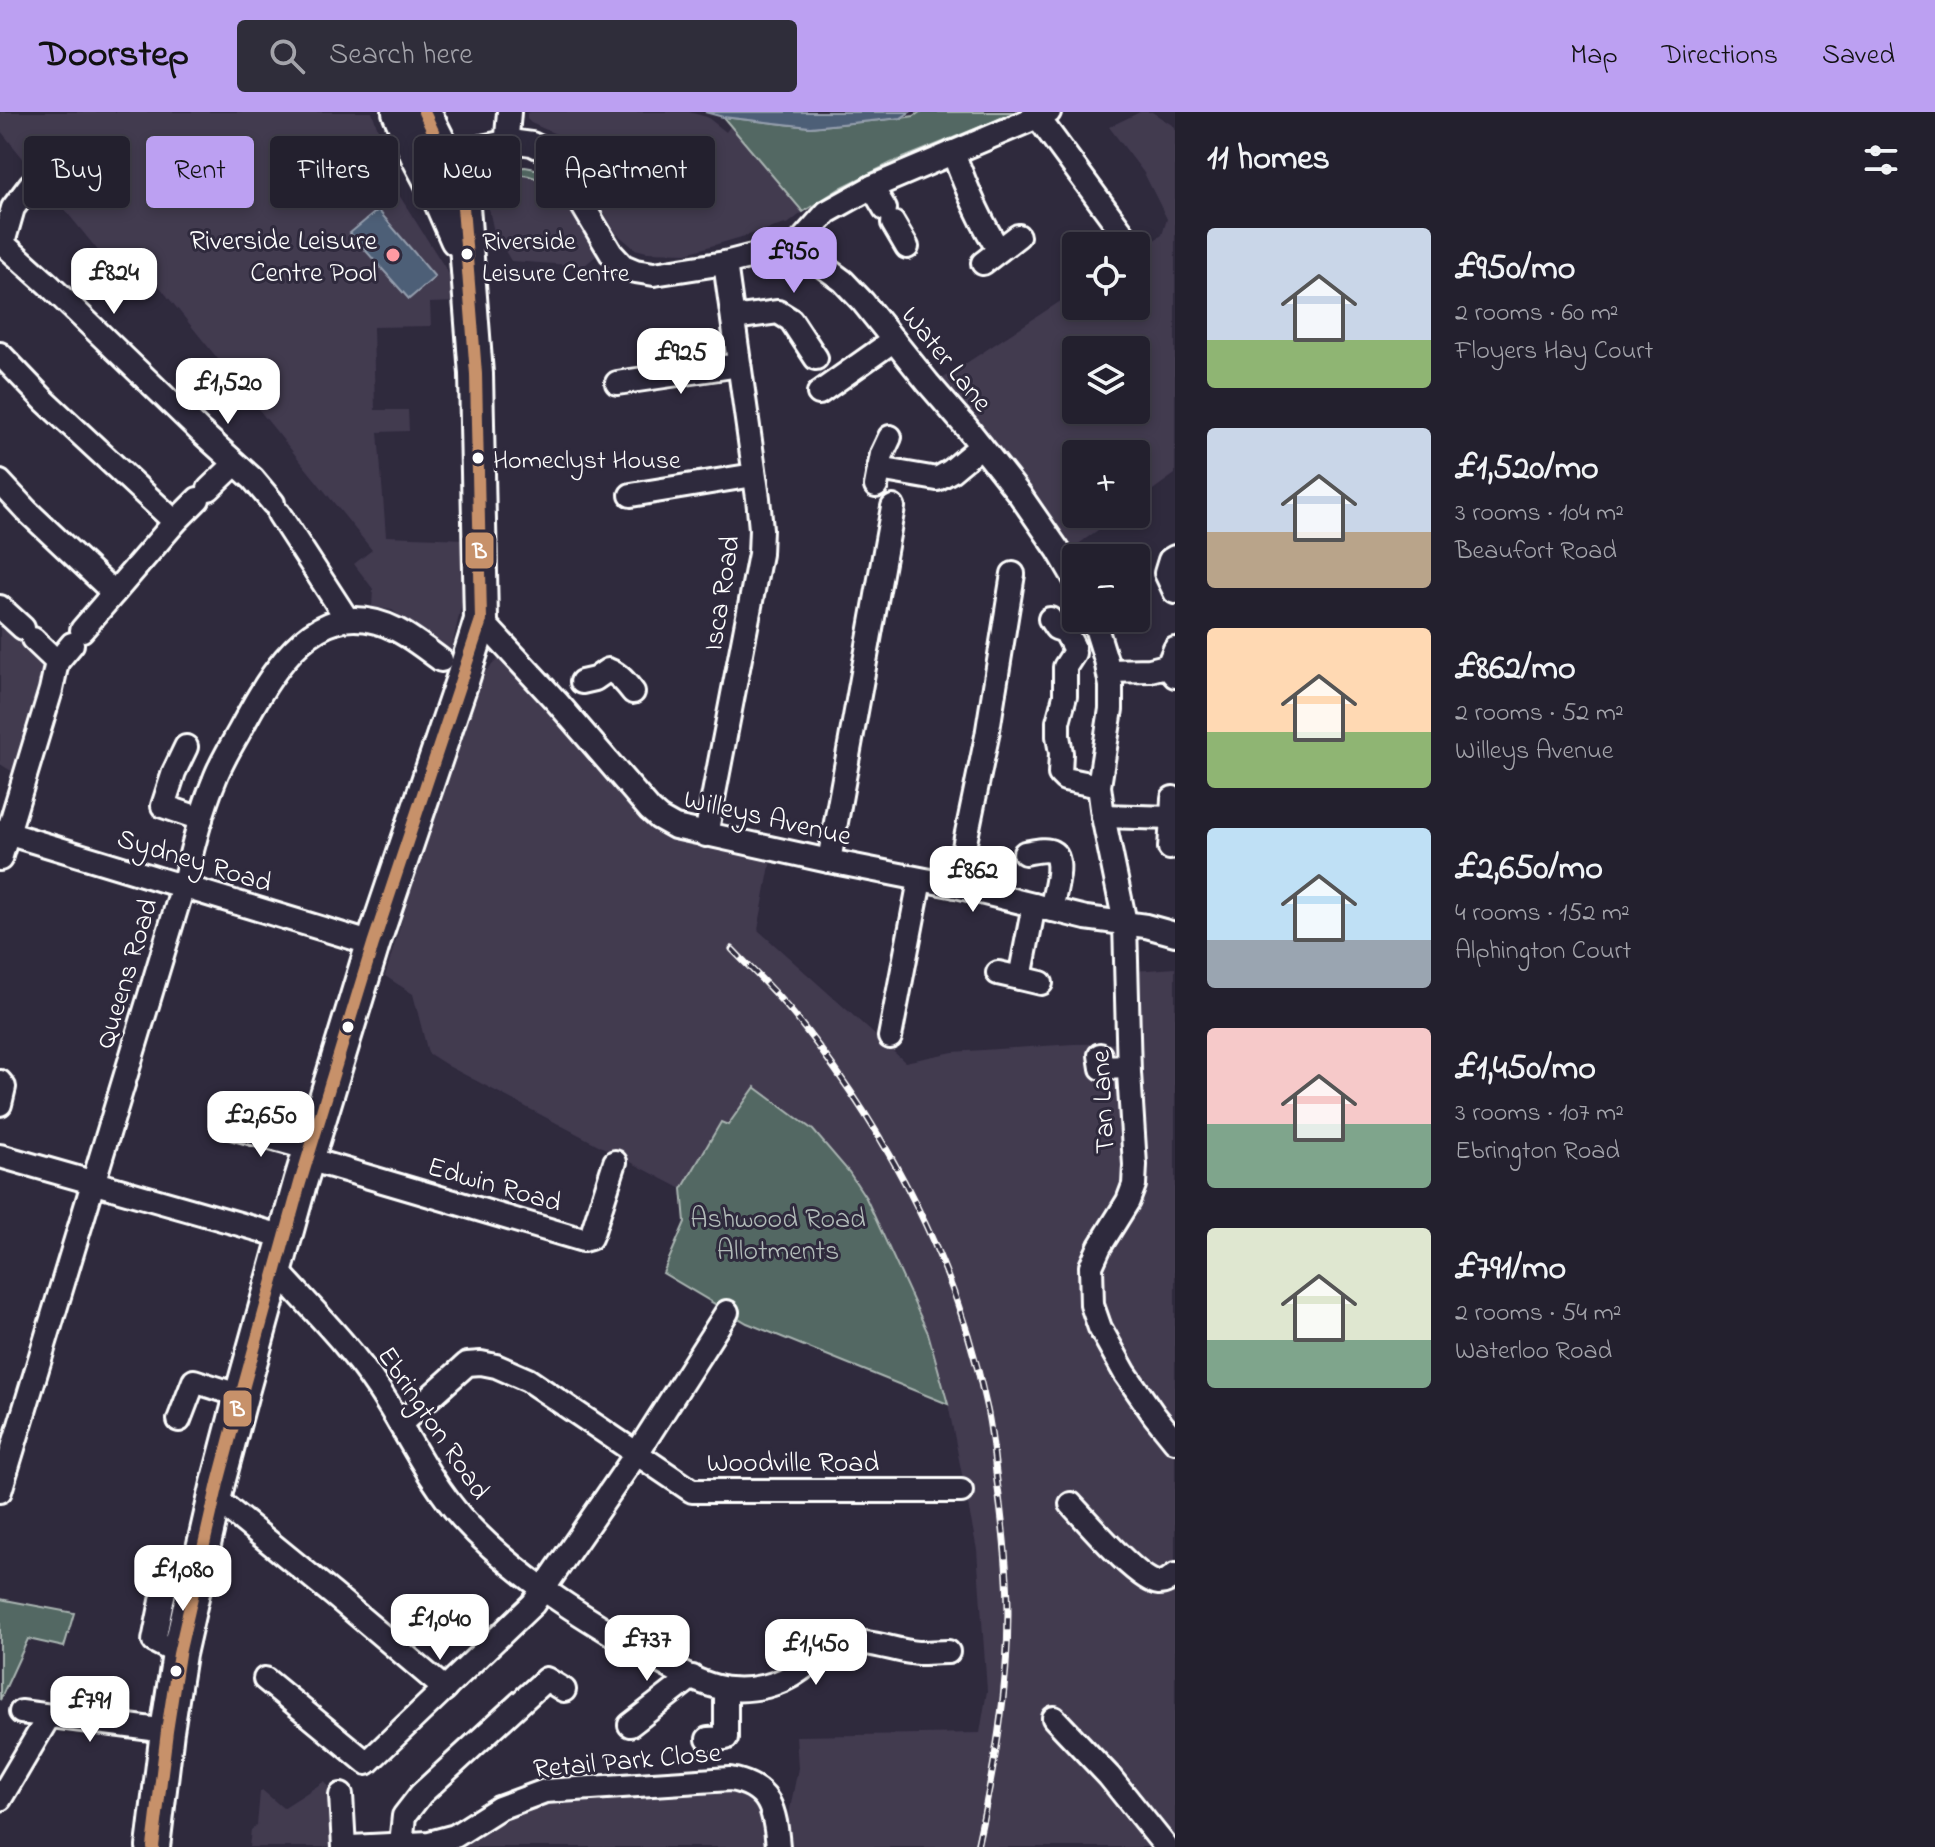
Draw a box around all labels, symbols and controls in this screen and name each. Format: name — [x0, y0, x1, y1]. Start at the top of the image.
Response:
search box — [237, 20, 797, 92]
text: Doorstep — [40, 28, 189, 84]
icon: search — [265, 34, 309, 78]
text: Search here — [329, 34, 473, 78]
text: Map — [1570, 36, 1618, 77]
text: Directions — [1662, 36, 1778, 77]
text: Saved — [1822, 36, 1895, 77]
text: 11 homes — [1207, 135, 1330, 185]
chip: Buy — [24, 136, 130, 208]
chip: Rent — [146, 136, 254, 208]
chip: Filters — [270, 136, 398, 208]
chip: New — [414, 136, 520, 208]
chip: Apartment — [536, 136, 715, 208]
icon: filters — [1859, 138, 1903, 182]
place label: Riverside Leisure Centre Pool — [190, 222, 377, 295]
place label: Riverside Leisure Centre — [482, 224, 630, 294]
pin: £950 — [747, 227, 841, 295]
map controls — [1062, 232, 1150, 632]
button: locate — [1062, 232, 1150, 320]
text: £950 — [769, 234, 819, 272]
text: £950/mo — [1455, 245, 1575, 295]
marker: Riverside Leisure Centre Pool — [384, 246, 402, 264]
marker: Riverside Leisure Centre — [459, 246, 475, 262]
pin: £824 — [67, 248, 161, 316]
text: £824 — [89, 255, 139, 293]
icon: home — [1271, 260, 1367, 356]
text: 2 rooms · 60 m² — [1455, 295, 1619, 333]
street label: Water Lane — [890, 298, 1001, 423]
pin: £925 — [634, 328, 728, 396]
text: Floyers Hay Court — [1455, 333, 1653, 371]
text: £925 — [655, 335, 707, 373]
button: layers — [1062, 336, 1150, 424]
pin: £1,520 — [163, 358, 293, 426]
text: £1,520 — [194, 365, 262, 403]
button: + — [1062, 440, 1150, 528]
place label: Homeclyst House — [493, 443, 681, 481]
text: £1,520/mo — [1455, 445, 1599, 495]
marker: Homeclyst House — [470, 450, 486, 466]
icon: home — [1271, 460, 1367, 556]
text: 3 rooms · 104 m² — [1455, 495, 1624, 533]
line badge: B — [464, 531, 495, 570]
street label: Isca Road — [694, 533, 753, 654]
text: Beaufort Road — [1455, 533, 1617, 571]
text: B — [472, 537, 488, 569]
button: − — [1062, 544, 1150, 632]
text: £862/mo — [1455, 645, 1576, 695]
icon: home — [1271, 660, 1367, 756]
text: 2 rooms · 52 m² — [1455, 695, 1624, 733]
text: Willeys Avenue — [1455, 733, 1613, 771]
street label: Willeys Avenue — [679, 780, 855, 859]
street label: Sydney Road — [112, 819, 277, 905]
text: £2,650/mo — [1455, 845, 1603, 895]
pin: £862 — [926, 846, 1020, 914]
text: £862 — [948, 853, 998, 891]
icon: home — [1271, 860, 1367, 956]
street label: Queens Road — [86, 894, 171, 1054]
text: 4 rooms · 152 m² — [1455, 895, 1630, 933]
text: Alphington Court — [1455, 933, 1631, 971]
unlabelled marker — [340, 1019, 356, 1035]
text: £1,450/mo — [1455, 1045, 1596, 1095]
street label: Tan Lane — [1081, 1048, 1128, 1155]
icon: home — [1271, 1060, 1367, 1156]
pin: £2,650 — [196, 1091, 326, 1159]
text: 3 rooms · 107 m² — [1455, 1095, 1624, 1133]
text: £2,650 — [225, 1098, 297, 1136]
text: Ebrington Road — [1455, 1133, 1620, 1171]
street label: Edwin Road — [422, 1148, 566, 1225]
park label: Ashwood Road Allotments — [690, 1200, 866, 1273]
text: £791/mo — [1455, 1245, 1566, 1295]
icon: home — [1271, 1260, 1367, 1356]
text: 2 rooms · 54 m² — [1455, 1295, 1621, 1333]
text: Waterloo Road — [1455, 1333, 1612, 1371]
street label: Ebrington Road — [365, 1339, 499, 1509]
line badge: B — [222, 1389, 253, 1428]
text: B — [230, 1395, 246, 1427]
street label: Woodville Road — [707, 1444, 879, 1485]
pin: £1,080 — [118, 1545, 248, 1613]
text: £1,080 — [152, 1552, 214, 1590]
pin: £1,040 — [375, 1594, 505, 1662]
text: £1,040 — [409, 1601, 471, 1639]
pin: £737 — [600, 1615, 694, 1683]
pin: £1,450 — [751, 1619, 881, 1687]
text: £737 — [623, 1622, 671, 1660]
text: £1,450 — [783, 1626, 849, 1664]
unlabelled marker — [168, 1663, 184, 1679]
pin: £791 — [43, 1676, 137, 1744]
text: £791 — [68, 1683, 112, 1721]
street label: Retail Park Close — [532, 1734, 723, 1791]

